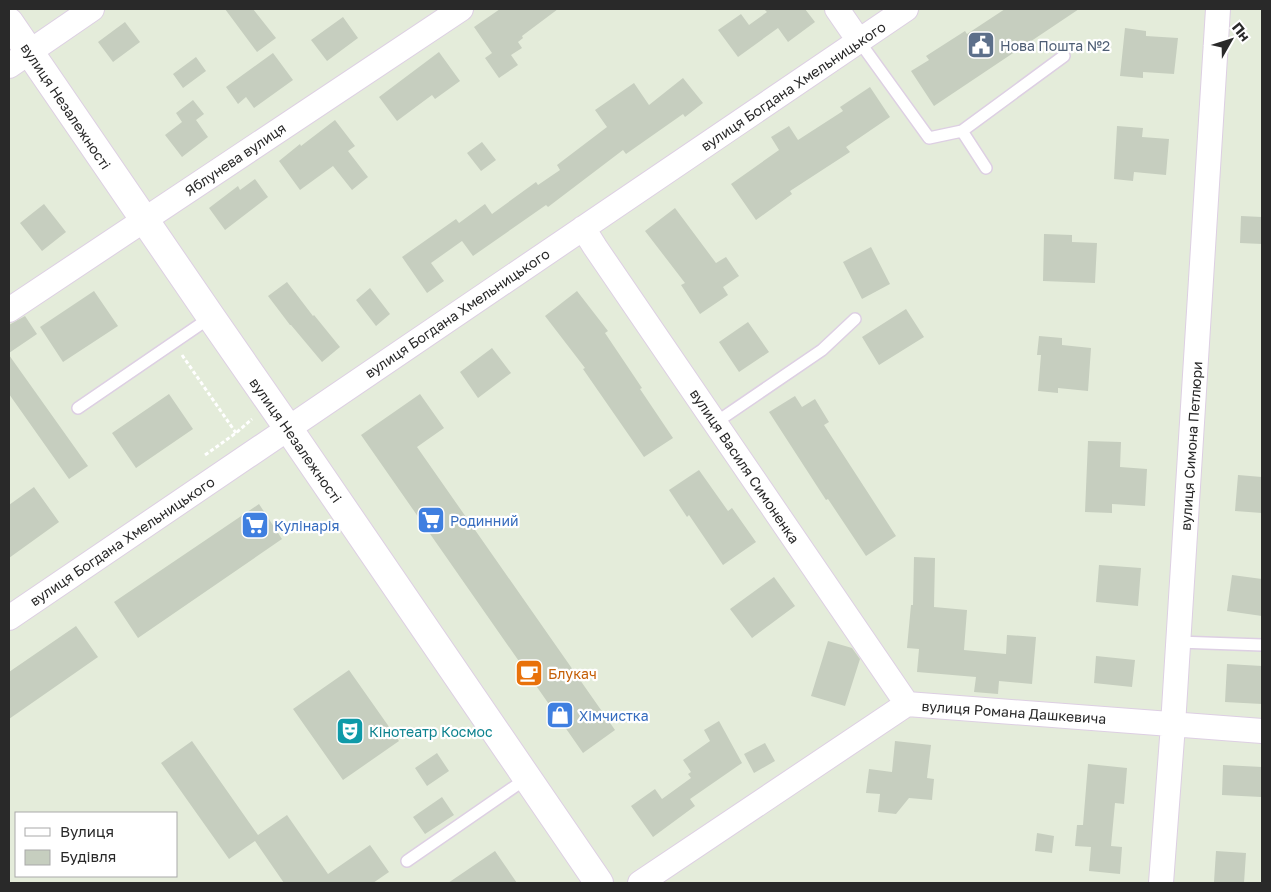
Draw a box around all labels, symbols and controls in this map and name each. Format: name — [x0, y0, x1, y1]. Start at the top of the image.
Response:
north arrow — [1206, 15, 1256, 65]
street label: вулиця Богдана Хмельницького — [697, 18, 889, 154]
text: Пн — [1229, 19, 1254, 44]
public building icon: Нова Пошта №2 — [966, 30, 996, 60]
place label: Нова Пошта №2 — [1000, 37, 1110, 54]
street label: вулиця Незалежності — [17, 40, 115, 172]
street label: Яблунева вулиця — [181, 119, 289, 199]
street label: вулиця Богдана Хмельницького — [361, 245, 553, 381]
street label: вулиця Симона Петлюри — [1177, 361, 1205, 531]
street label: вулиця Незалежності — [246, 374, 346, 506]
street label: вулиця Василя Симоненка — [687, 385, 803, 547]
street label: вулиця Богдана Хмельницького — [26, 473, 218, 609]
supermarket icon: Родинний — [416, 505, 446, 535]
supermarket icon: Кулінарія — [240, 510, 270, 540]
place label: Родинний — [450, 512, 518, 529]
place label: Кулінарія — [274, 517, 340, 534]
cafe icon: Блукач — [514, 658, 544, 688]
place label: Блукач — [548, 665, 597, 682]
street label: вулиця Романа Дашкевича — [921, 697, 1107, 727]
shop icon: Хімчистка — [545, 700, 575, 730]
place label: Хімчистка — [579, 707, 649, 724]
theatre icon: Кінотеатр Космос — [335, 716, 365, 746]
place label: Кінотеатр Космос — [369, 723, 493, 740]
legend — [15, 812, 178, 877]
text: Вулиця — [60, 822, 114, 840]
text: Будівля — [60, 847, 116, 865]

